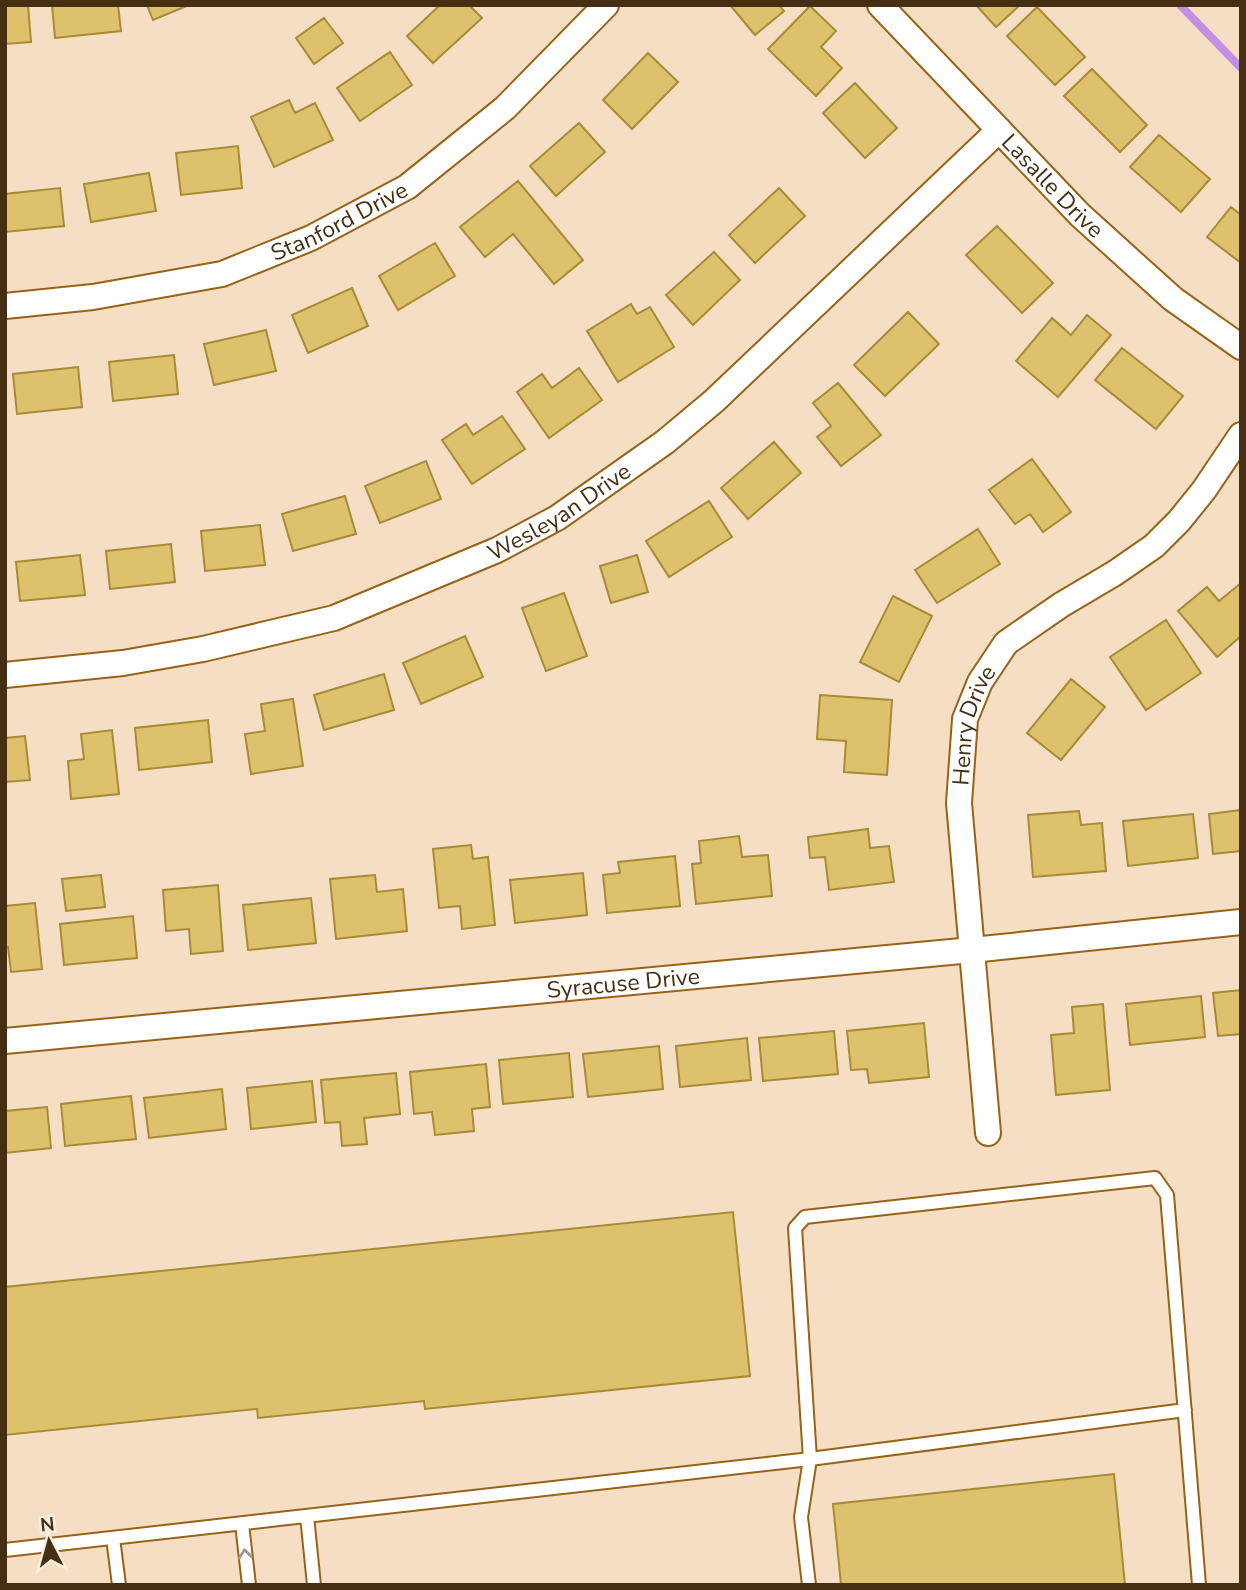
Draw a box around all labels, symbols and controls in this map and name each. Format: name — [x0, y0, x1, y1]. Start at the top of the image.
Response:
street label: Lasalle Drive — [995, 127, 1111, 245]
street label: Stanford Drive — [266, 174, 413, 268]
street label: Wesleyan Drive — [482, 455, 637, 568]
street label: Henry Drive — [945, 659, 1003, 786]
street label: Syracuse Drive — [545, 960, 701, 1005]
north arrow — [14, 1506, 84, 1576]
text: N — [39, 1511, 56, 1539]
one-way arrow — [238, 1548, 253, 1559]

